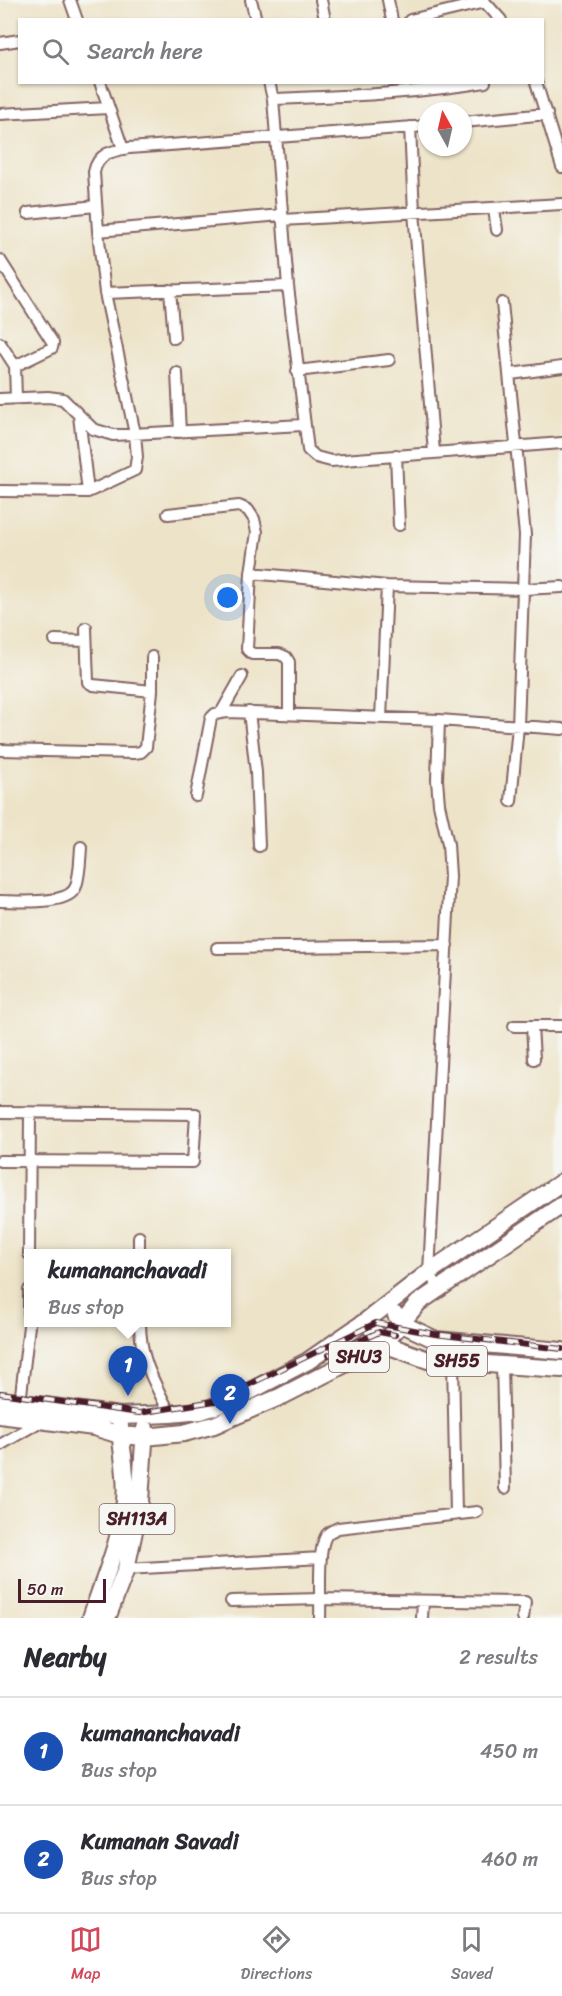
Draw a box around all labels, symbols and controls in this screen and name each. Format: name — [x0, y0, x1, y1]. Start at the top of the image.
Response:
search box — [18, 18, 544, 84]
text: Search here — [87, 32, 203, 71]
icon: search — [39, 35, 72, 68]
north arrow — [418, 102, 472, 156]
your location — [213, 583, 242, 612]
popup — [24, 1249, 231, 1327]
text: kumananchavadi — [48, 1251, 207, 1290]
text: Bus stop — [48, 1290, 124, 1325]
road number: SHU3 — [329, 1342, 389, 1372]
pin: 1 — [108, 1346, 148, 1396]
road number: SH55 — [427, 1346, 487, 1376]
pin: 2 — [210, 1374, 250, 1424]
road number: SH113A — [100, 1504, 174, 1534]
text: 50 m — [27, 1575, 63, 1604]
scale bar — [18, 1576, 106, 1604]
text: Nearby — [24, 1634, 106, 1680]
text: 2 results — [459, 1640, 538, 1675]
text: kumananchavadi — [81, 1714, 240, 1753]
text: 1 — [39, 1734, 48, 1769]
text: 450 m — [480, 1734, 538, 1769]
text: Bus stop — [81, 1753, 157, 1788]
text: Kumanan Savadi — [81, 1822, 238, 1861]
text: 2 — [38, 1842, 49, 1877]
text: 460 m — [481, 1842, 538, 1877]
text: Bus stop — [81, 1861, 157, 1896]
tab: Map — [69, 1923, 102, 1988]
tab: Directions — [241, 1923, 312, 1988]
tab: Saved — [451, 1923, 493, 1988]

